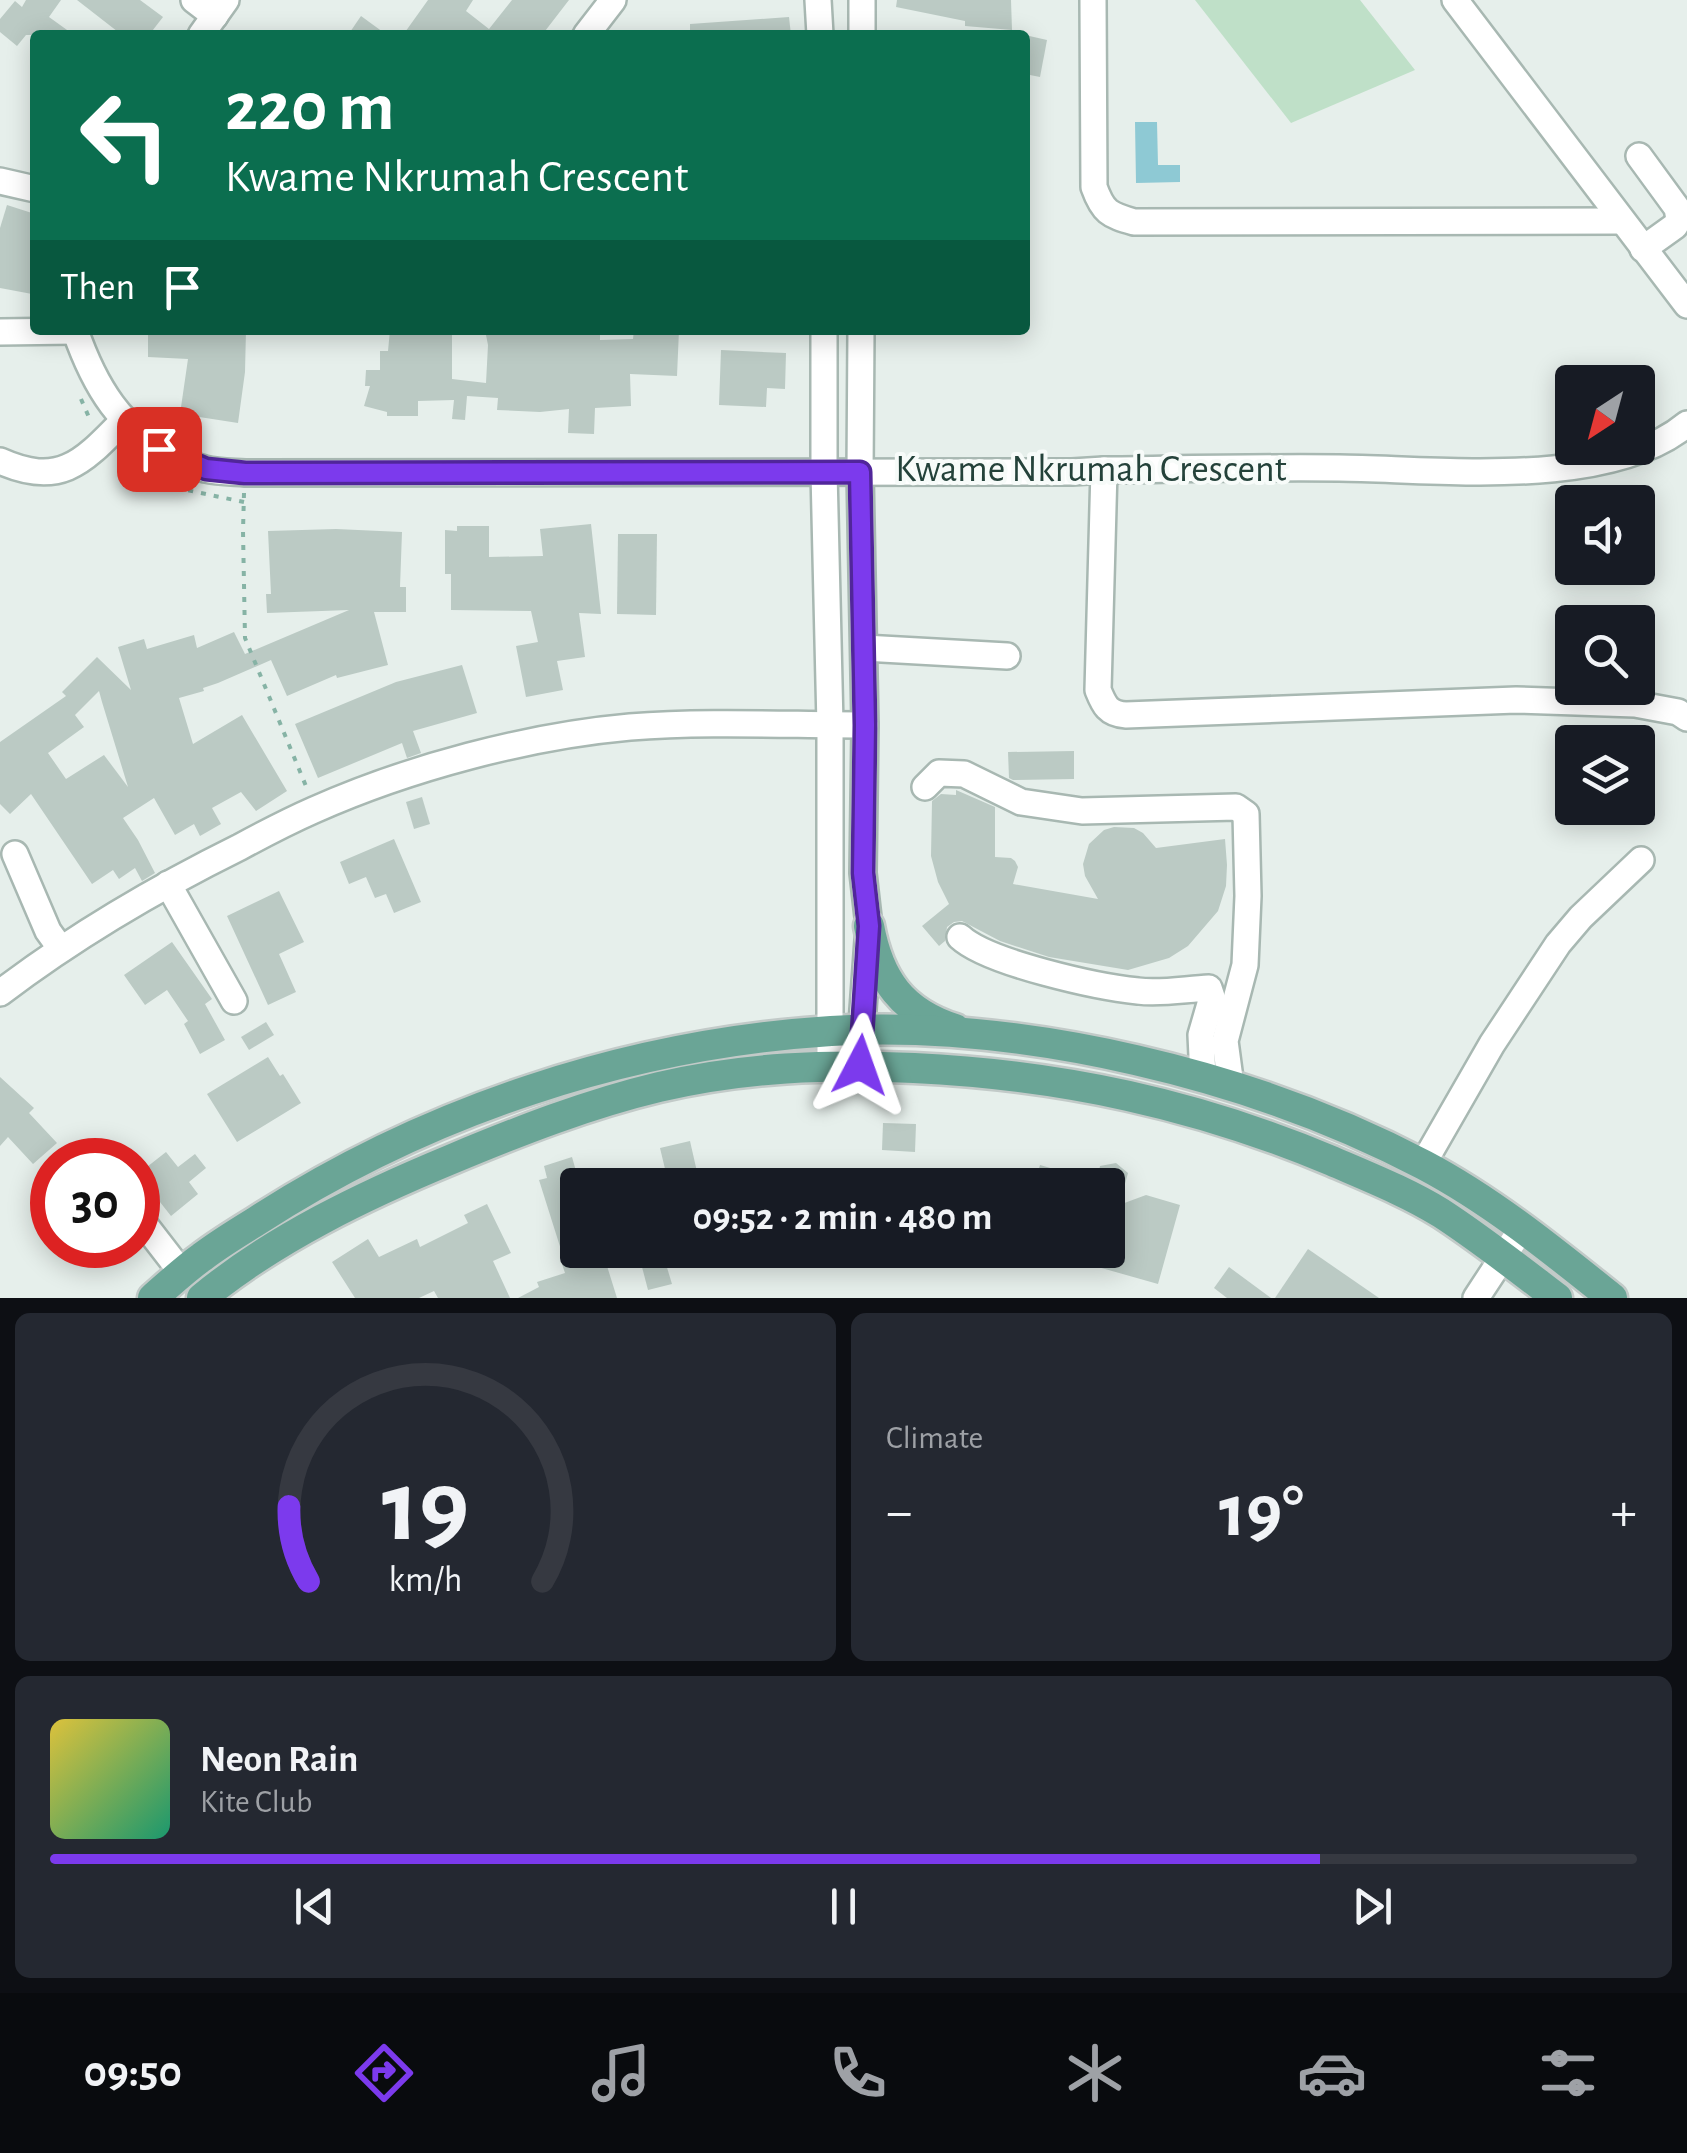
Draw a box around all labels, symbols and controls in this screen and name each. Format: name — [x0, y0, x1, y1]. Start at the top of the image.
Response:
icon: left — [60, 70, 190, 200]
text: 220 m — [225, 73, 394, 143]
text: Kwame Nkrumah Crescent — [225, 155, 688, 200]
icon: arrive — [155, 260, 210, 315]
text: Then — [60, 269, 135, 307]
north arrow — [1555, 365, 1655, 465]
map controls — [1555, 365, 1655, 825]
pin — [117, 407, 202, 492]
icon: arrive — [132, 422, 187, 477]
street label: Kwame Nkrumah Crescent — [895, 451, 1287, 489]
button: sound — [1555, 485, 1655, 585]
button: search — [1555, 605, 1655, 705]
button: layers — [1555, 725, 1655, 825]
position arrow — [808, 1013, 912, 1117]
speed limit sign: 30 — [30, 1138, 160, 1268]
text: 09:52 · 2 min · 480 m — [693, 1199, 992, 1237]
text: Climate — [886, 1422, 983, 1454]
text: 19 — [382, 1456, 469, 1560]
text: 19° — [1219, 1475, 1304, 1550]
text: − — [886, 1485, 912, 1540]
text: + — [1611, 1485, 1637, 1540]
text: km/h — [389, 1562, 462, 1598]
text: Neon Rain — [200, 1741, 358, 1779]
text: Kite Club — [200, 1786, 312, 1818]
icon: previous — [287, 1879, 342, 1934]
icon: pause — [816, 1879, 871, 1934]
icon: next — [1345, 1879, 1400, 1934]
icon: directions — [349, 2038, 419, 2108]
icon: music — [586, 2038, 656, 2108]
icon: phone — [823, 2038, 893, 2108]
icon: climate — [1060, 2038, 1130, 2108]
icon: car — [1297, 2038, 1367, 2108]
icon: filters — [1533, 2038, 1603, 2108]
text: 09:50 — [83, 2050, 182, 2095]

